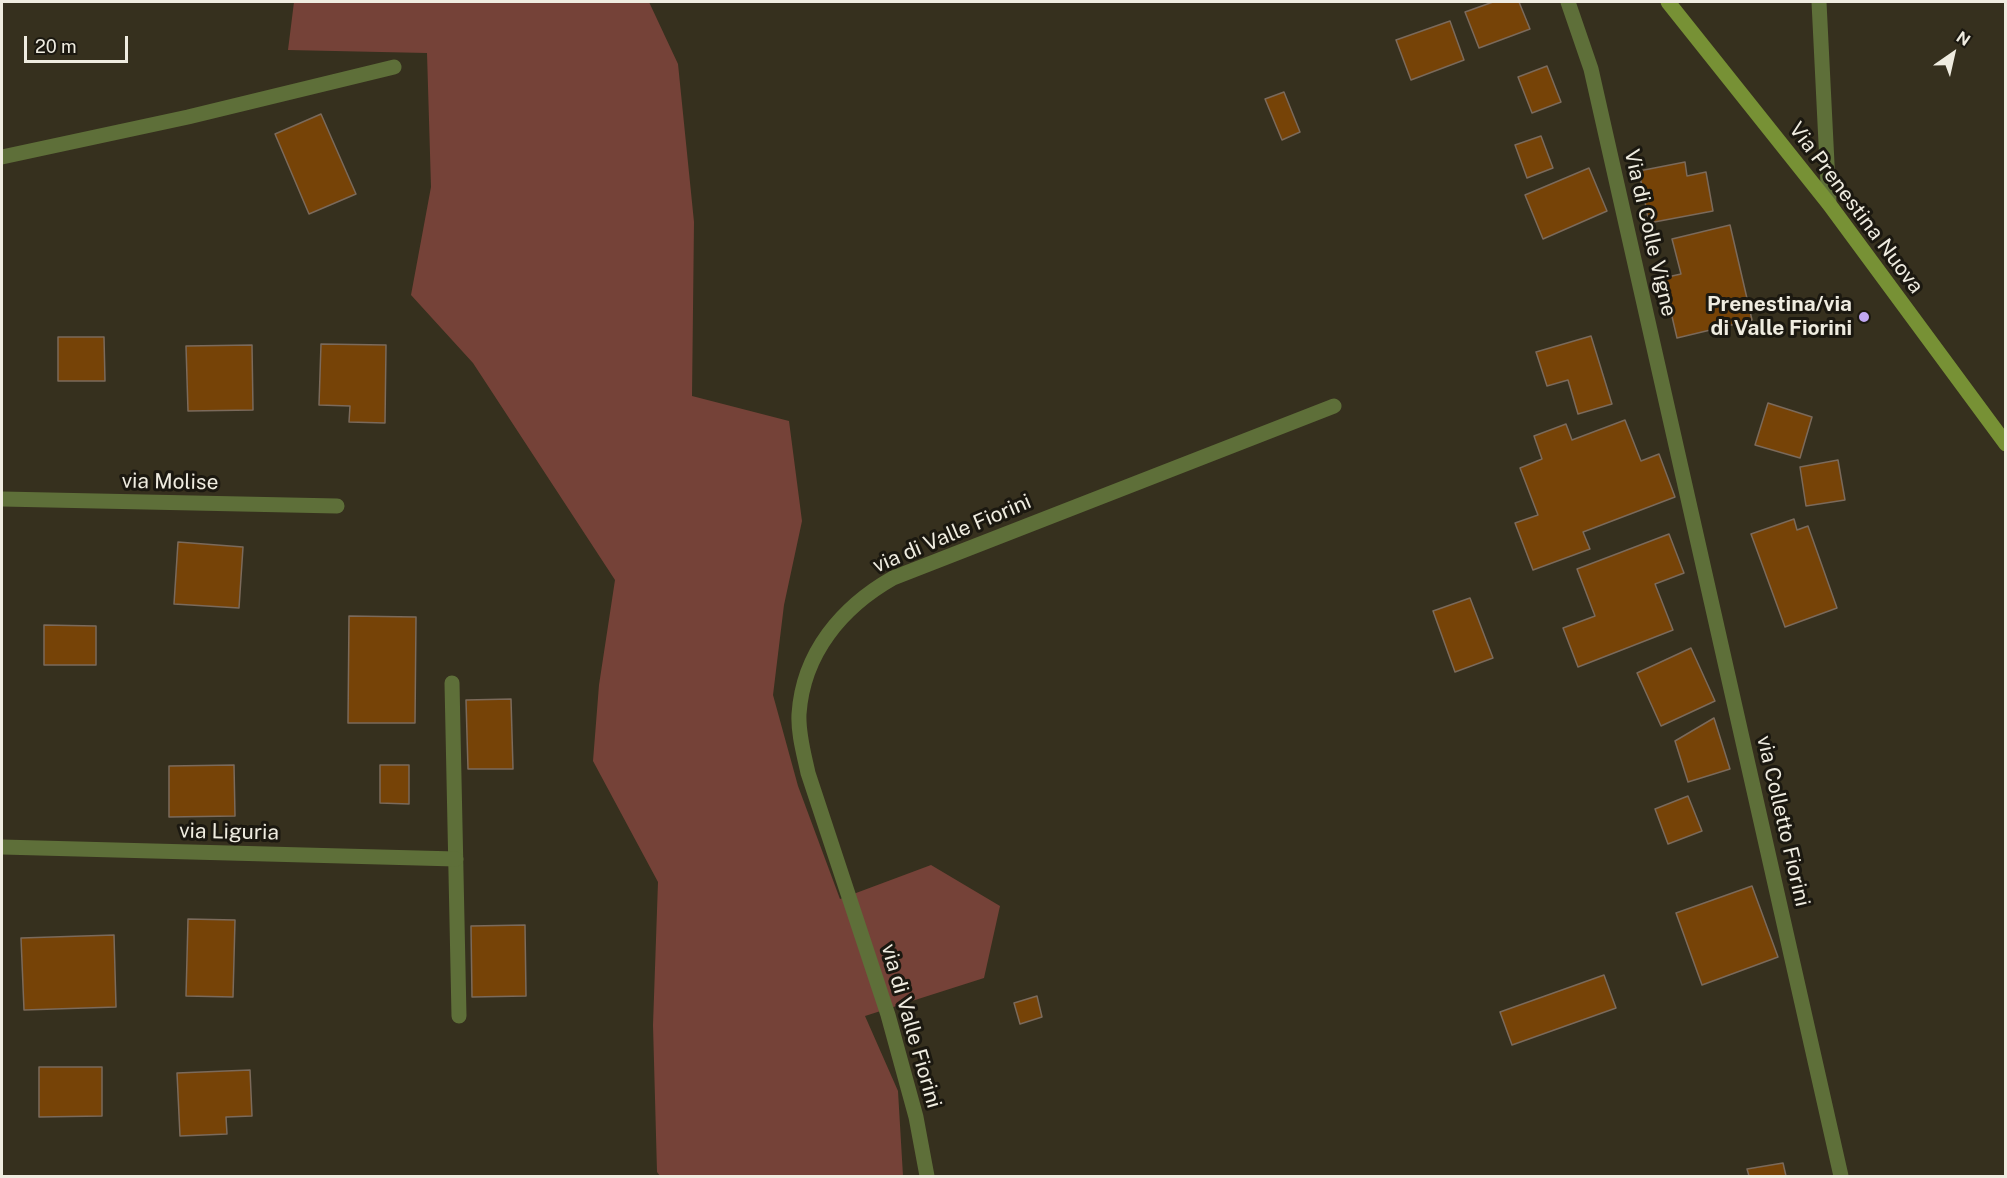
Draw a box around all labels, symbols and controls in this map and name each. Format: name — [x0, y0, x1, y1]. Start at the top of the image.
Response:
scale bar — [27, 24, 130, 62]
north arrow — [1923, 24, 1983, 84]
text: N — [1953, 27, 1974, 50]
text: 20 m — [35, 36, 77, 57]
street label: Via Prenestina Nuova — [1783, 118, 1929, 298]
street label: Via di Colle Vigne — [1619, 147, 1681, 319]
place label: Prenestina/via di Valle Fiorini — [1707, 292, 1852, 342]
marker: Prenestina/via di Valle Fiorini — [1857, 310, 1871, 324]
street label: via Molise — [121, 469, 219, 495]
street label: via di Valle Fiorini — [869, 489, 1035, 579]
street label: via Colletto Fiorini — [1751, 733, 1815, 909]
street label: via Liguria — [179, 819, 279, 845]
street label: via di Valle Fiorini — [876, 941, 946, 1111]

